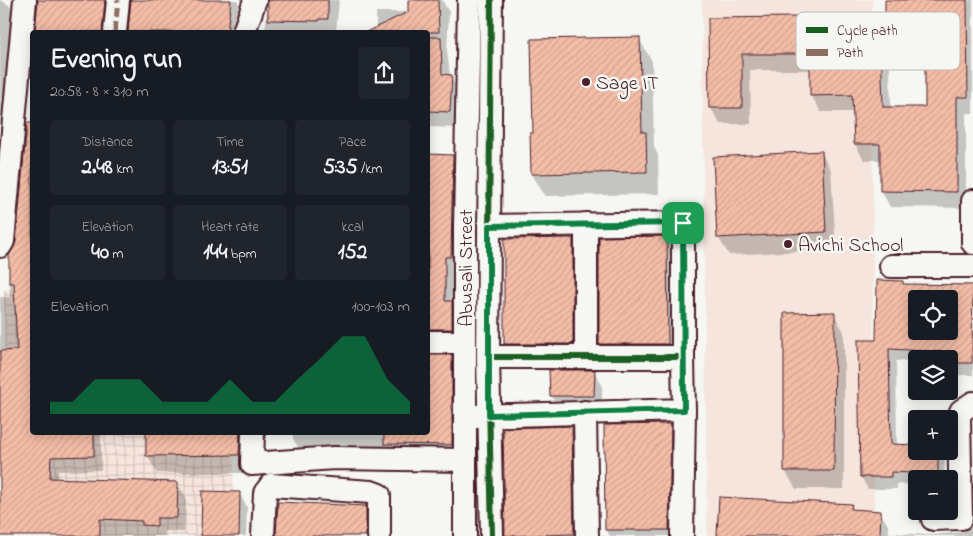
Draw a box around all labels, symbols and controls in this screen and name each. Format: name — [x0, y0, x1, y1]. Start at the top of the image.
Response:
legend — [796, 12, 960, 70]
text: Cycle path — [837, 21, 898, 43]
text: Evening run — [50, 40, 182, 81]
text: Path — [837, 43, 863, 64]
button: share — [358, 47, 410, 99]
place label: Sage IT — [596, 70, 659, 100]
marker: Sage IT — [580, 76, 592, 88]
text: 20:58 · 8 × 310 m — [50, 80, 149, 104]
text: Distance — [82, 132, 133, 153]
text: Time — [216, 132, 244, 153]
text: Pace — [339, 132, 366, 153]
text: 2.48 — [81, 153, 113, 183]
text: 13:51 — [212, 153, 248, 183]
text: 5:35 — [323, 153, 357, 183]
text: km — [113, 159, 133, 180]
text: /km — [357, 159, 382, 180]
pin — [662, 202, 704, 244]
street label: Abusali Street — [453, 209, 482, 327]
icon: arrive — [669, 209, 697, 237]
text: Elevation — [82, 217, 133, 238]
text: Heart rate — [201, 217, 259, 238]
text: kcal — [342, 217, 364, 238]
place label: Avichi School — [798, 232, 903, 261]
text: 40 — [91, 238, 109, 268]
text: 144 — [203, 238, 227, 268]
text: 152 — [338, 238, 367, 268]
marker: Avichi School — [782, 238, 794, 250]
text: m — [109, 244, 123, 265]
text: bpm — [227, 244, 257, 265]
map controls — [908, 290, 958, 520]
button: locate — [908, 290, 958, 340]
text: Elevation — [50, 295, 109, 319]
text: 100–103 m — [351, 295, 410, 319]
button: layers — [908, 350, 958, 400]
button: + — [908, 410, 958, 460]
button: − — [908, 470, 958, 520]

